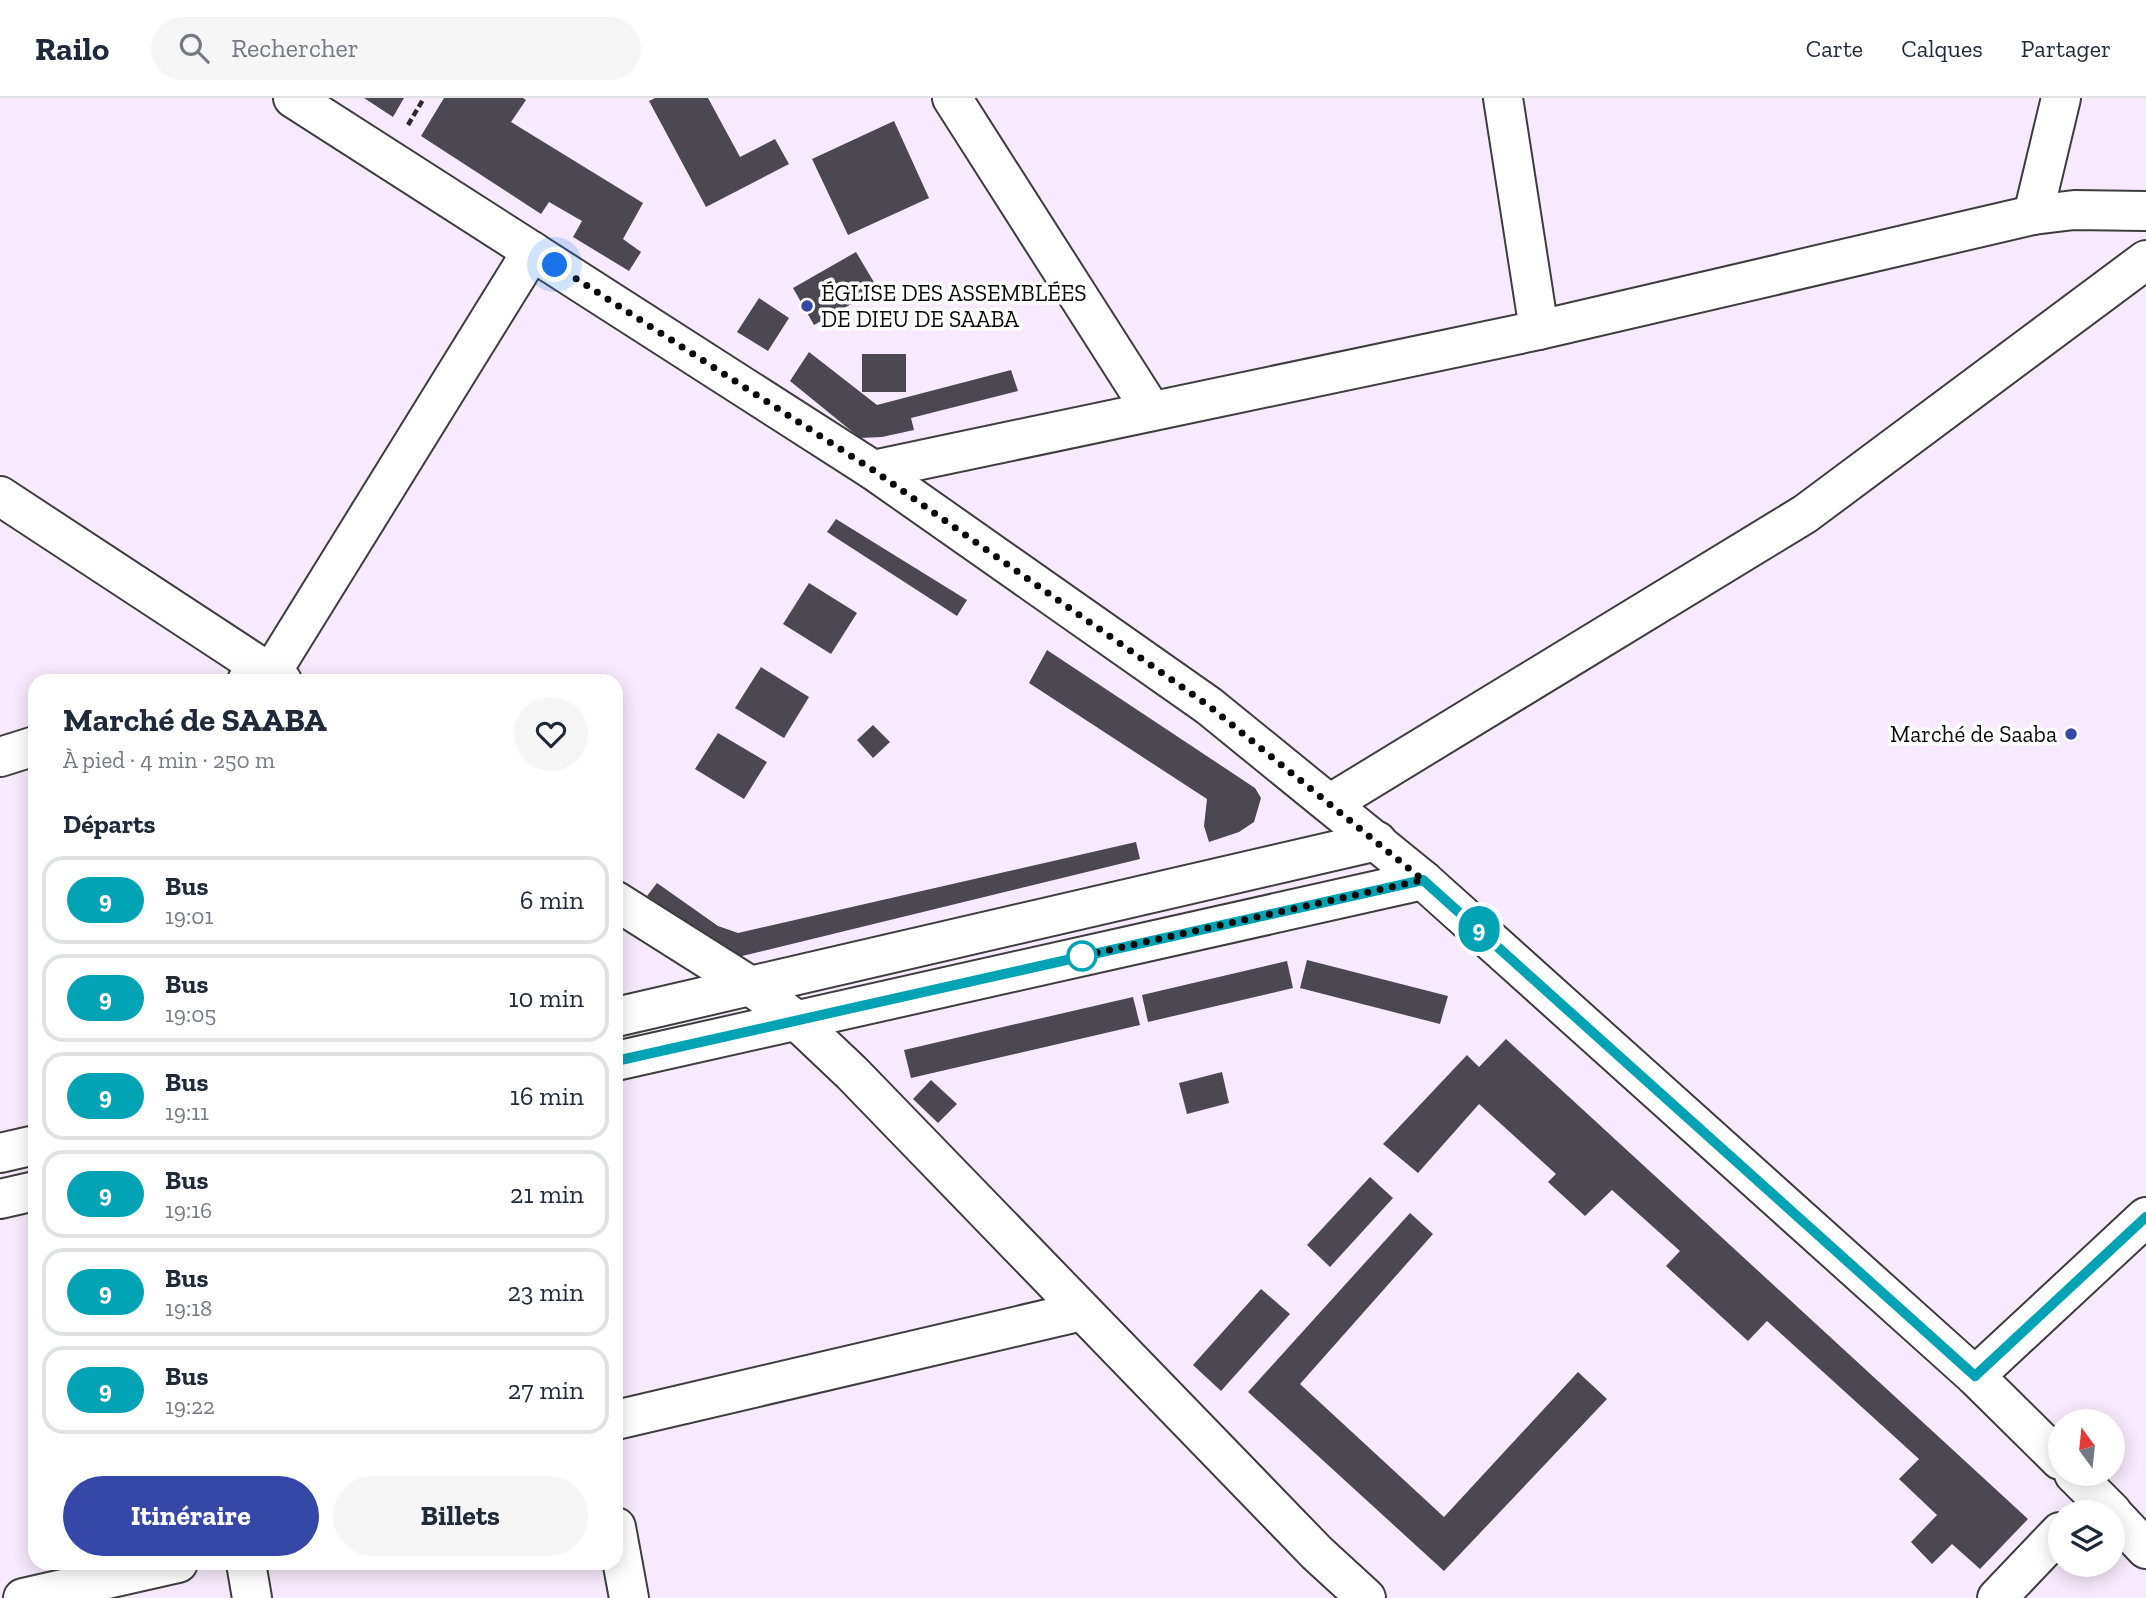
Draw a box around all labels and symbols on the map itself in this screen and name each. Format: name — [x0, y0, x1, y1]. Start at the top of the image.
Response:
your location — [537, 247, 572, 282]
place label: ÉGLISE DES ASSEMBLÉES DE DIEU DE SAABA — [821, 279, 1087, 333]
marker: ÉGLISE DES ASSEMBLÉES DE DIEU DE SAABA — [799, 298, 815, 314]
place label: Marché de Saaba — [1890, 720, 2057, 748]
marker: Marché de Saaba — [2063, 726, 2079, 742]
line badge: 9 — [1456, 906, 1502, 952]
unlabelled marker — [1067, 941, 1097, 971]
north arrow — [2048, 1409, 2124, 1486]

